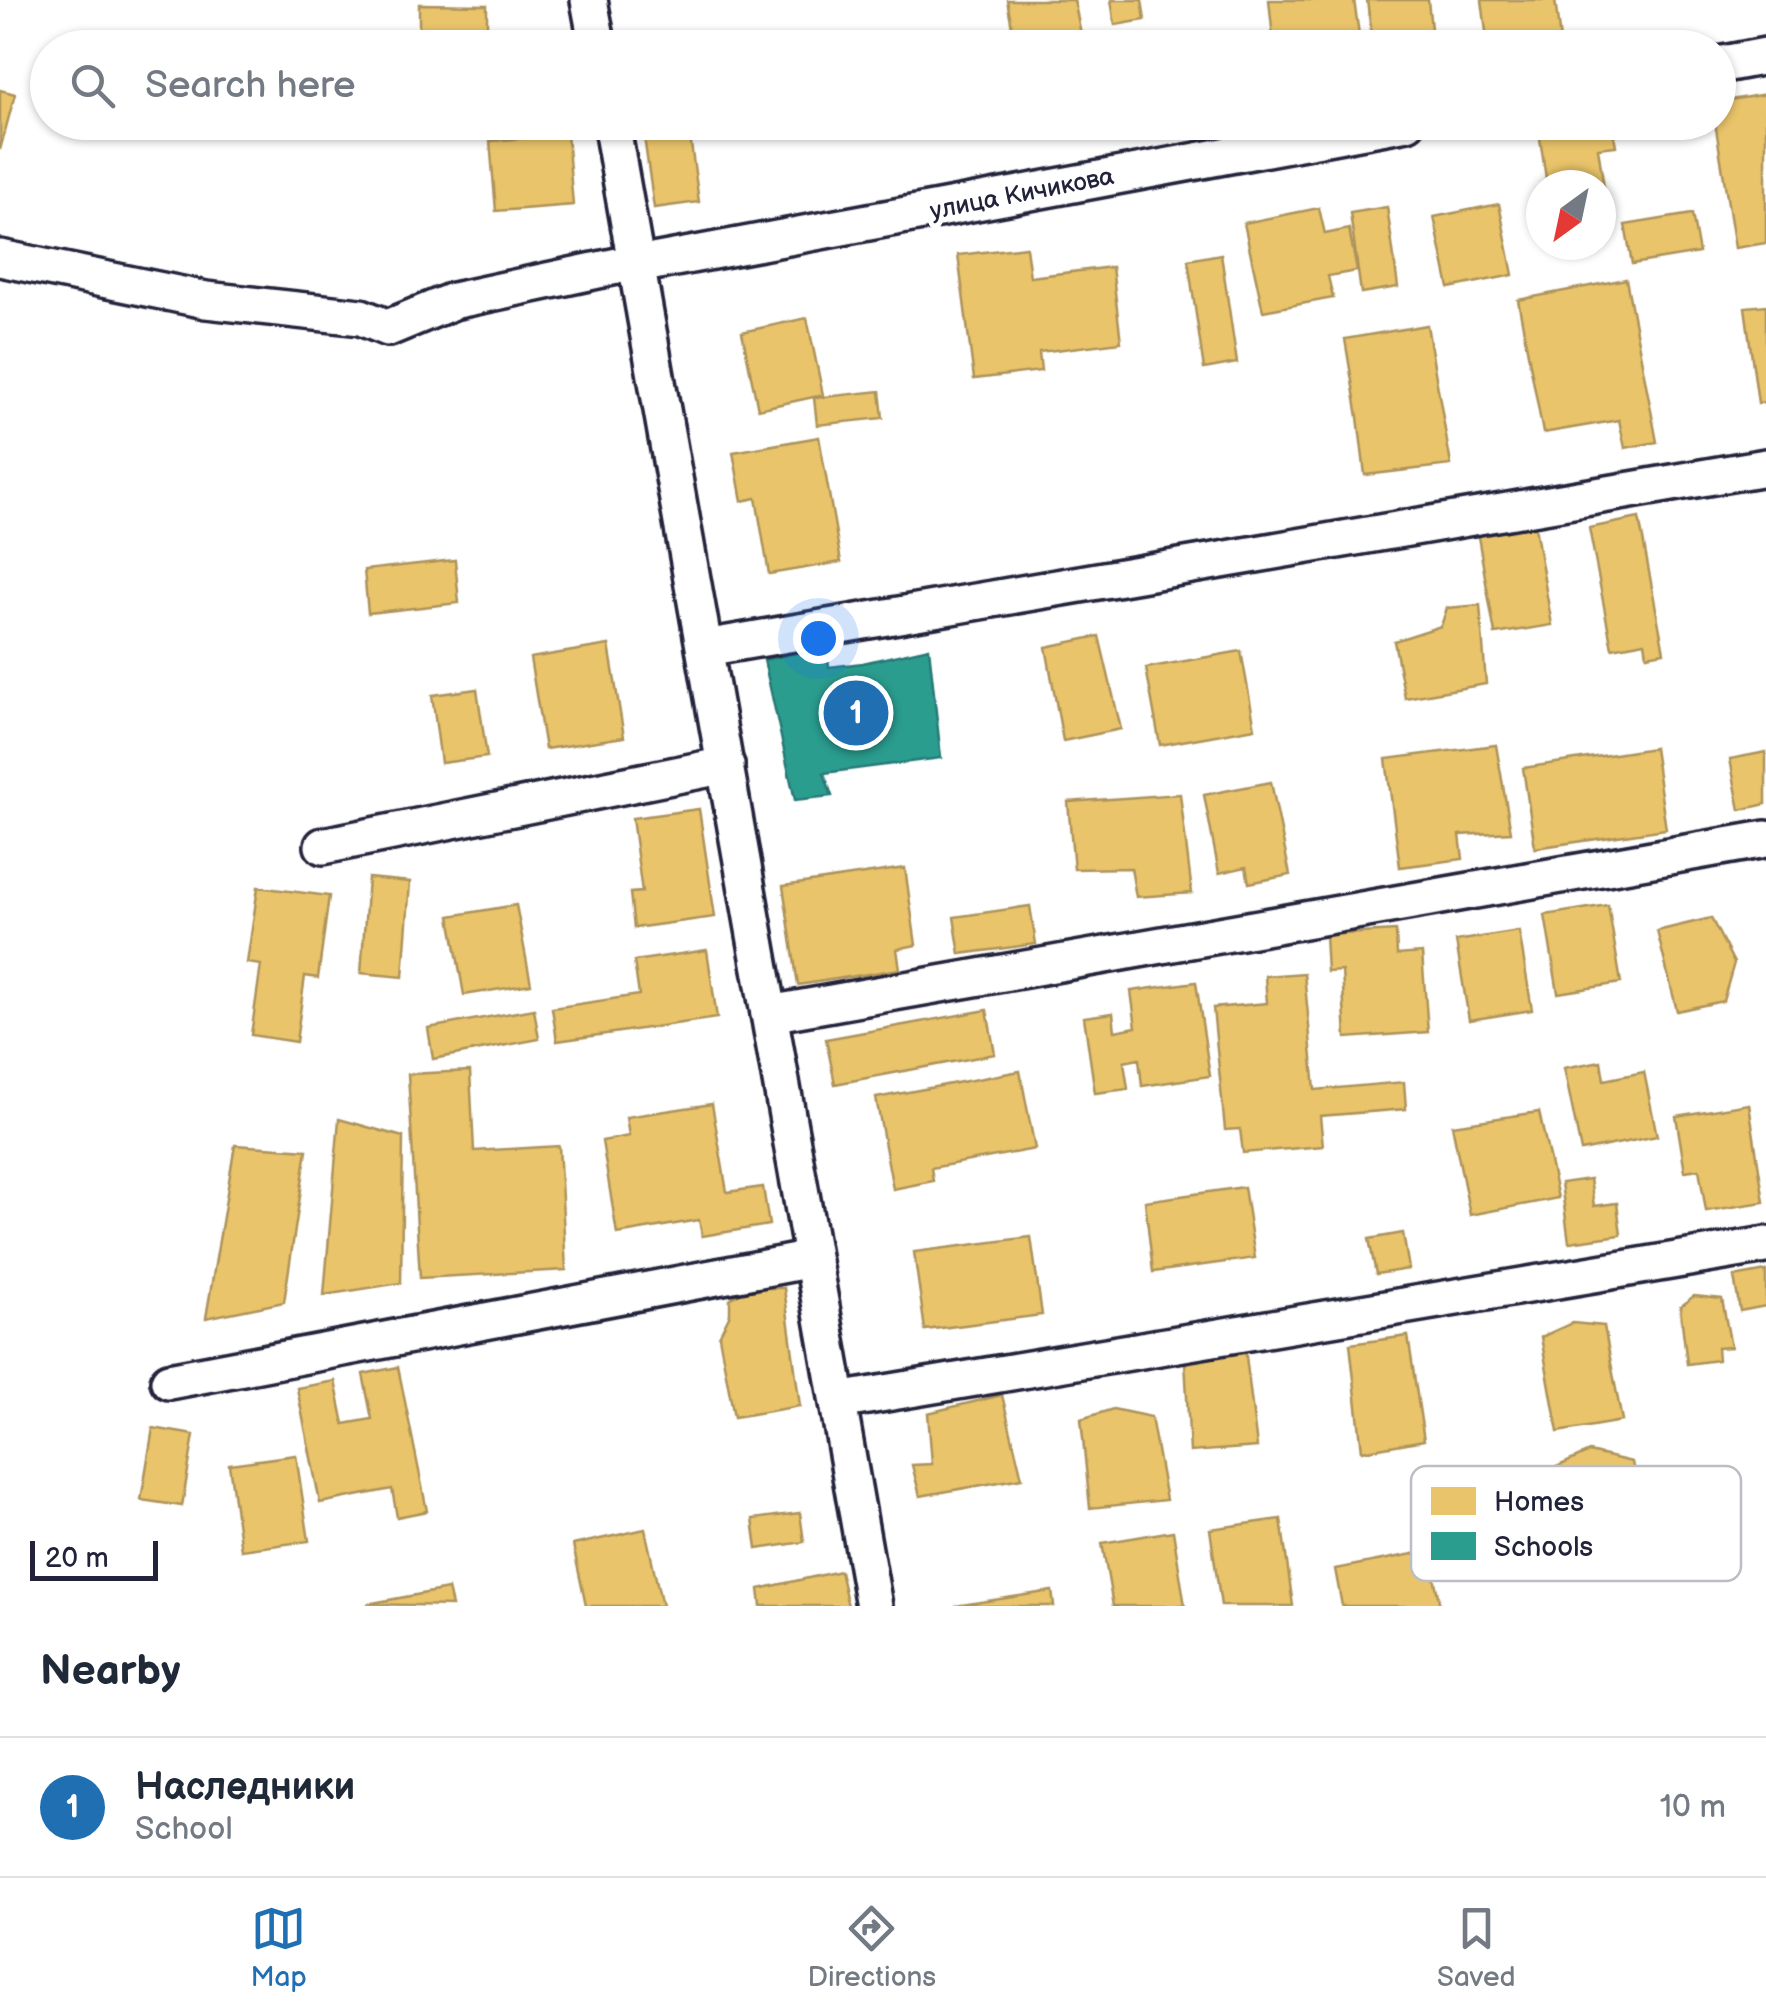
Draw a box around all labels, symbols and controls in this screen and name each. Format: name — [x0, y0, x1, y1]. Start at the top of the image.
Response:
search box — [30, 30, 1736, 140]
icon: search — [65, 58, 120, 113]
text: Search here — [145, 63, 356, 108]
street label: улица Кичикова — [927, 161, 1117, 227]
north arrow — [1526, 170, 1616, 260]
your location — [793, 613, 844, 664]
pin: 1 — [824, 676, 888, 750]
legend — [1411, 1466, 1741, 1581]
text: Homes — [1494, 1486, 1584, 1519]
text: Schools — [1494, 1531, 1593, 1564]
scale bar — [30, 1536, 158, 1580]
text: 20 m — [45, 1542, 109, 1575]
text: Nearby — [40, 1646, 180, 1697]
text: Наследники — [135, 1765, 355, 1810]
text: 1 — [66, 1788, 79, 1827]
text: 10 m — [1660, 1788, 1726, 1827]
text: School — [135, 1810, 233, 1849]
tab: Map — [250, 1901, 307, 1994]
tab: Directions — [807, 1901, 936, 1994]
tab: Saved — [1437, 1901, 1516, 1994]

